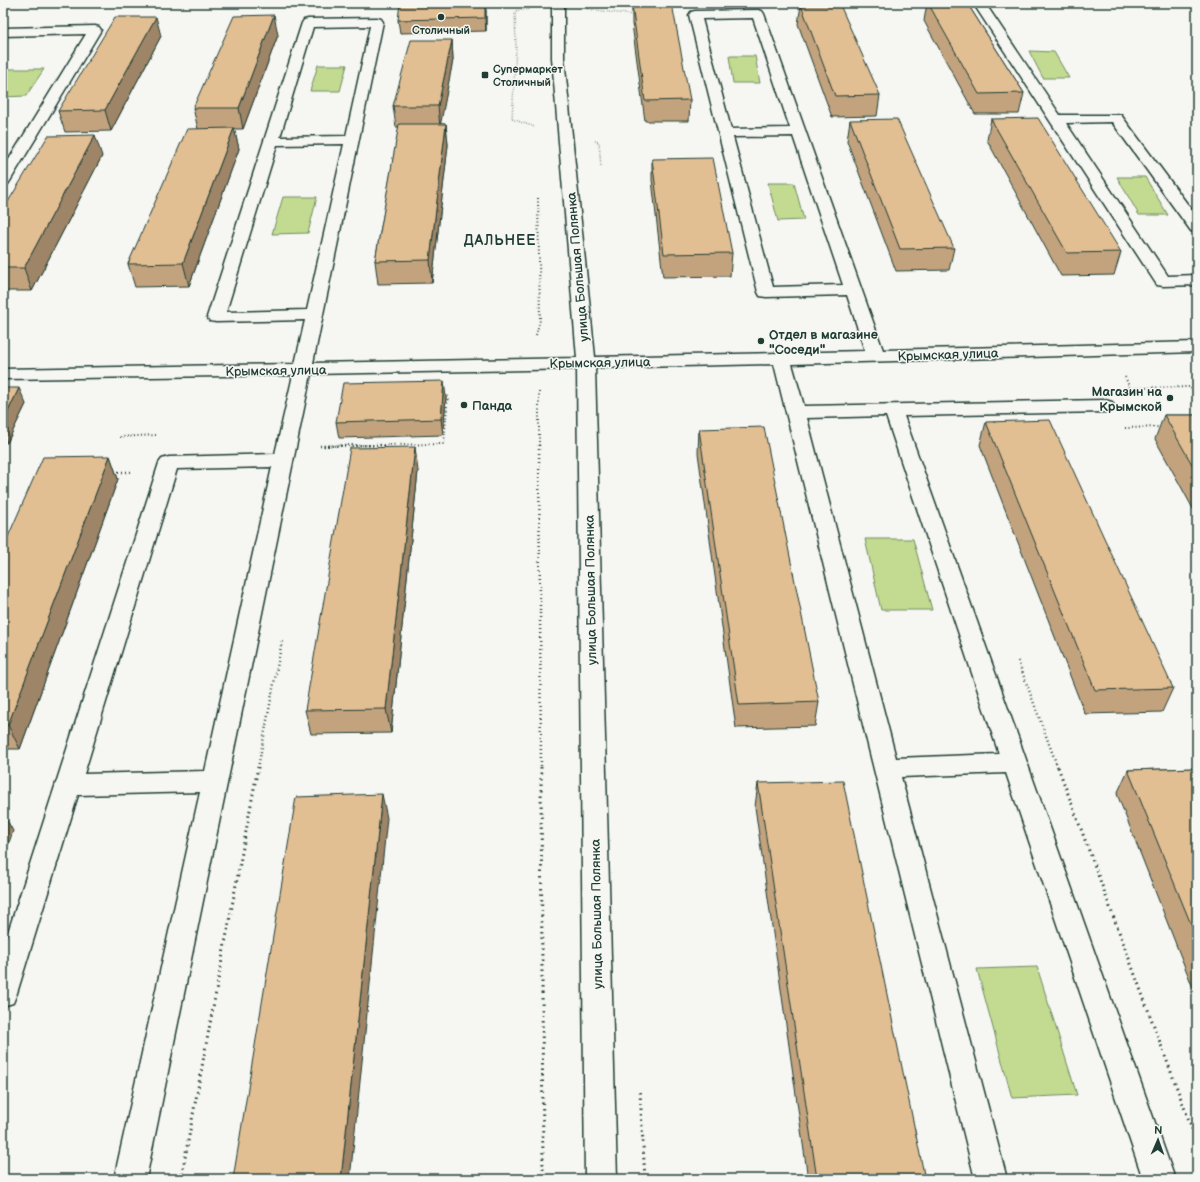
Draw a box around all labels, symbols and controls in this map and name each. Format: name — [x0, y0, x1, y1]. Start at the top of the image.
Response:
marker: Столичный — [436, 12, 446, 22]
place label: Столичный — [412, 24, 470, 37]
place label: Супермаркет Столичный — [493, 63, 563, 89]
marker: Супермаркет Столичный — [480, 70, 490, 80]
street label: улица Большая Полянка — [563, 191, 593, 342]
district label: ДАЛЬНЕЕ — [464, 232, 536, 249]
place label: Отдел в магазине "Соседи" — [769, 327, 878, 358]
marker: Отдел в магазине "Соседи" — [756, 336, 766, 346]
street label: Крымская улица — [897, 345, 999, 365]
street label: Крымская улица — [549, 354, 651, 372]
street label: Крымская улица — [225, 362, 327, 380]
place label: Магазин на Крымской — [1091, 384, 1162, 415]
marker: Магазин на Крымской — [1165, 393, 1175, 403]
place label: Панда — [472, 398, 512, 414]
marker: Панда — [459, 400, 469, 410]
street label: улица Большая Полянка — [582, 514, 600, 665]
street label: улица Большая Полянка — [588, 838, 606, 989]
north arrow — [1138, 1120, 1178, 1160]
text: N — [1154, 1124, 1163, 1137]

